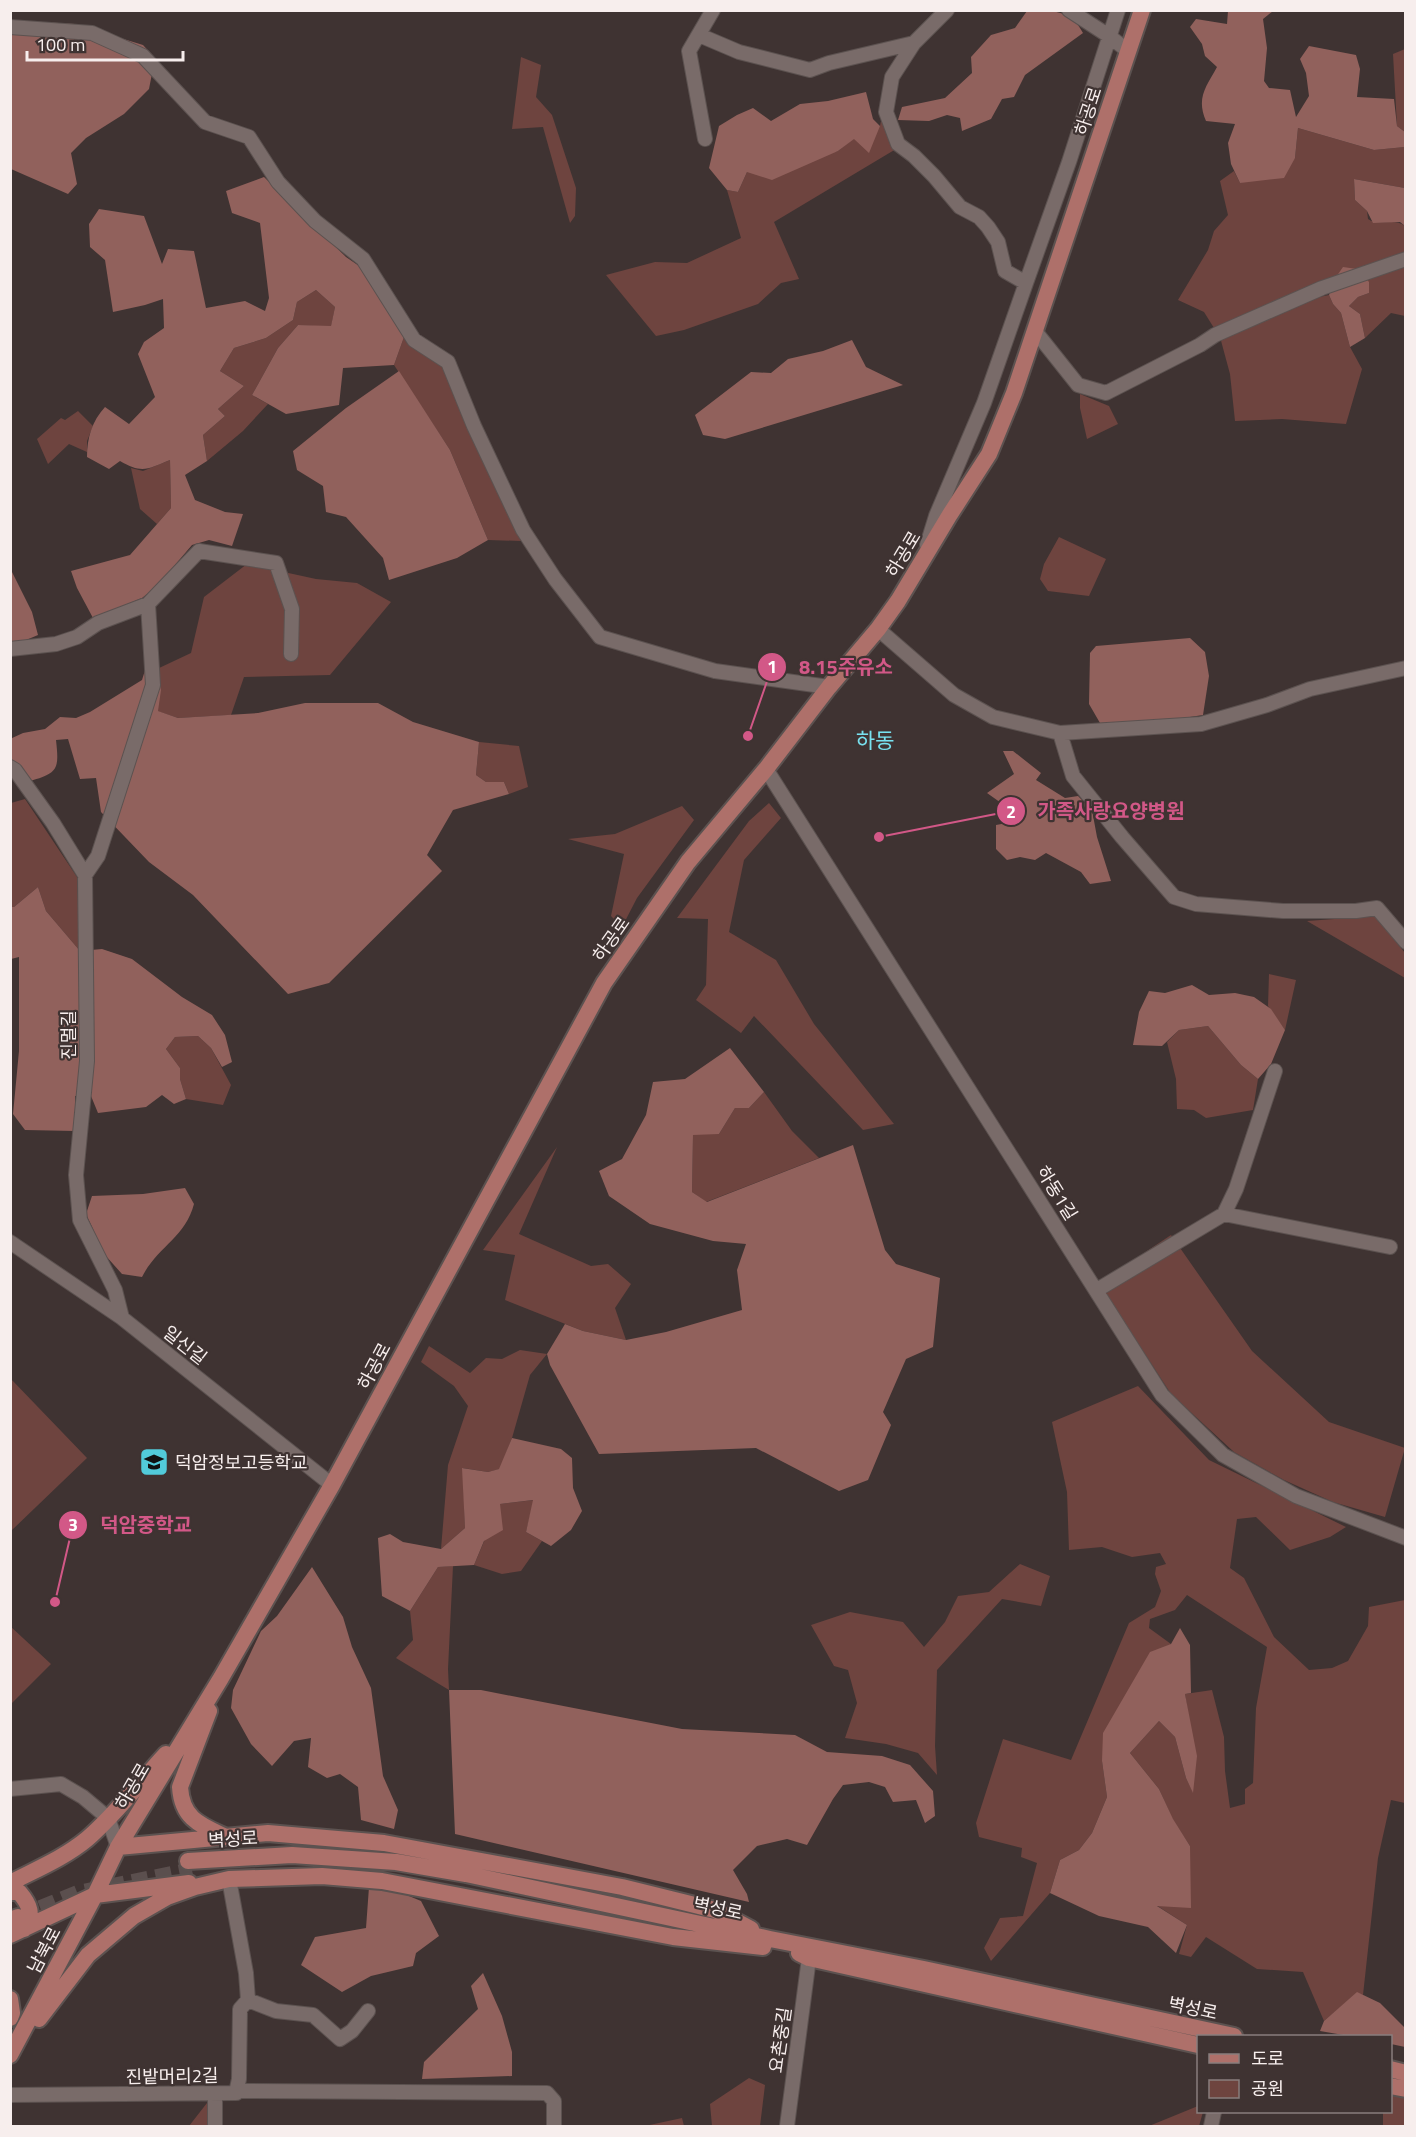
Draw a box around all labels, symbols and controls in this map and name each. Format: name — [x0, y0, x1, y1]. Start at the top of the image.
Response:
scale bar — [27, 24, 183, 62]
text: 100 m — [36, 31, 85, 58]
street label: 하공로 — [1067, 83, 1109, 139]
street label: 하공로 — [879, 526, 927, 582]
callout: 8.15주유소 — [757, 648, 905, 686]
text: 8.15주유소 — [799, 651, 893, 682]
text: 1 — [767, 653, 777, 680]
district label: 하동 — [856, 724, 894, 756]
callout: 가족사랑요양병원 — [996, 792, 1197, 830]
text: 가족사랑요양병원 — [1037, 795, 1185, 826]
text: 2 — [1006, 798, 1016, 825]
street label: 하공로 — [586, 911, 636, 967]
street label: 진멀길 — [55, 1010, 82, 1060]
street label: 하동1길 — [1030, 1161, 1084, 1225]
street label: 일신길 — [157, 1319, 213, 1371]
street label: 하공로 — [350, 1338, 398, 1394]
school or university icon: 덕암정보고등학교 — [138, 1446, 170, 1478]
place label: 덕암정보고등학교 — [175, 1449, 307, 1476]
callout: 덕암중학교 — [58, 1506, 204, 1544]
text: 덕암중학교 — [100, 1509, 192, 1540]
text: 3 — [68, 1511, 78, 1538]
street label: 하공로 — [108, 1758, 156, 1814]
street label: 벽성로 — [207, 1824, 259, 1854]
street label: 벽성로 — [691, 1890, 745, 1926]
street label: 남북로 — [20, 1922, 68, 1978]
street label: 벽성로 — [1166, 1990, 1220, 2026]
street label: 요촌중길 — [762, 2005, 798, 2075]
legend — [1197, 2035, 1392, 2113]
text: 도로 — [1251, 2045, 1284, 2072]
street label: 진밭머리2길 — [125, 2062, 219, 2090]
text: 공원 — [1251, 2075, 1284, 2102]

